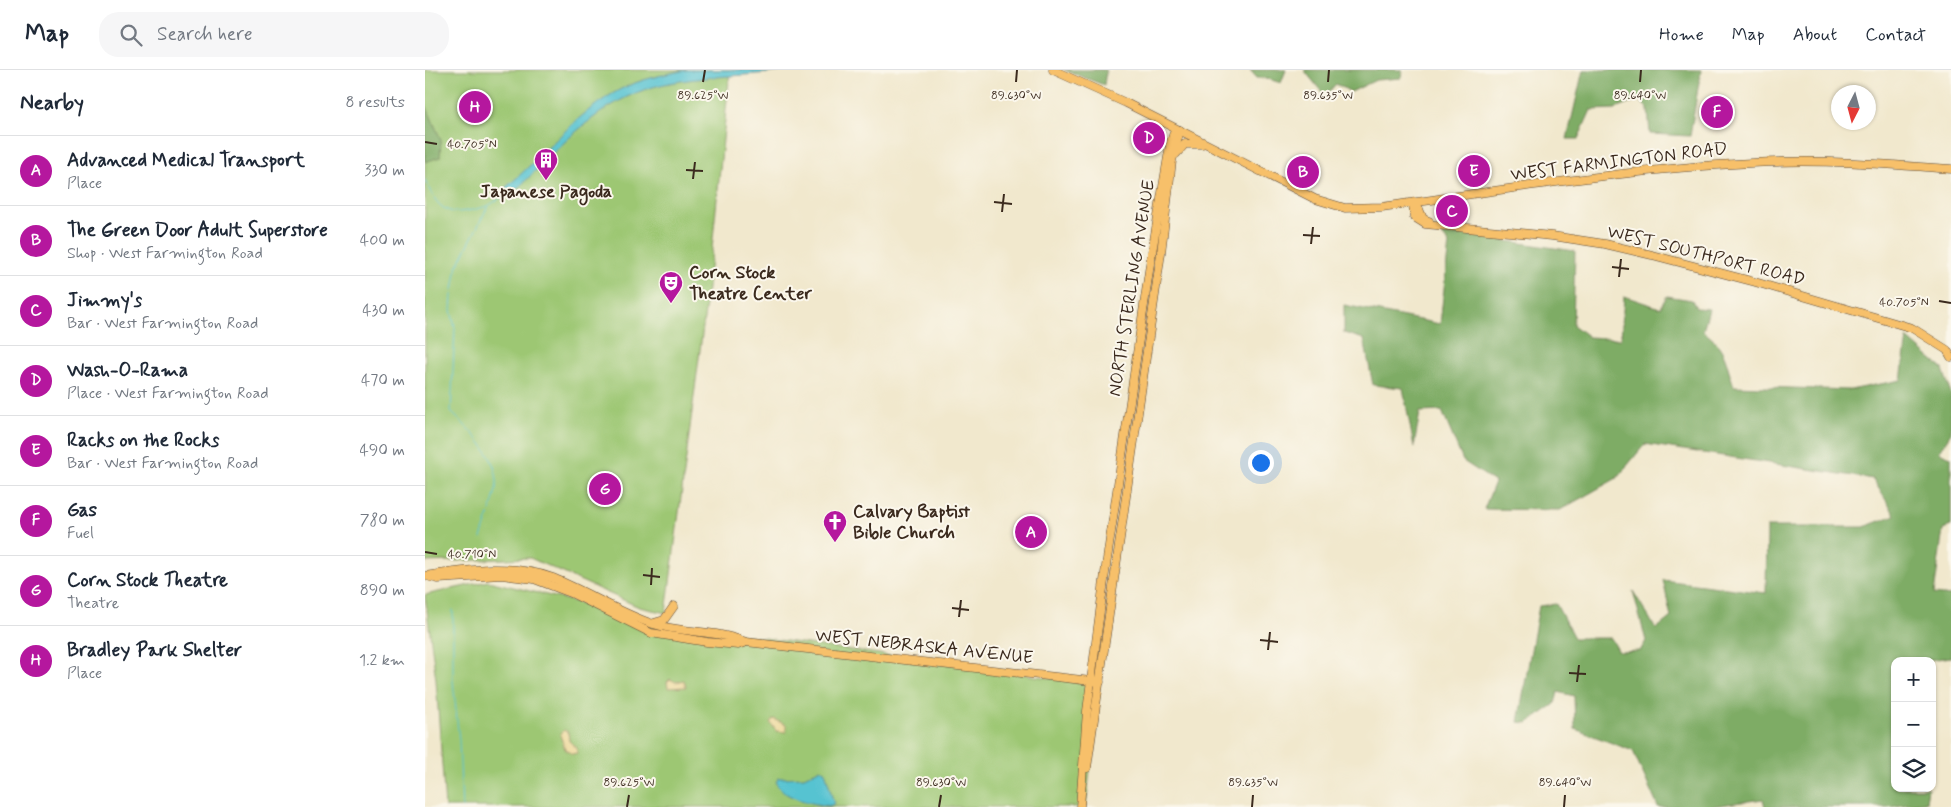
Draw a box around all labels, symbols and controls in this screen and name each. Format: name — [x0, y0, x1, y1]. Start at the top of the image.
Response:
search box — [99, 12, 449, 57]
text: Map — [25, 19, 69, 50]
icon: search — [117, 21, 145, 49]
text: Search here — [157, 22, 253, 47]
text: Home — [1659, 23, 1704, 47]
text: Map — [1732, 23, 1765, 47]
text: About — [1793, 23, 1837, 47]
text: Contact — [1865, 23, 1926, 47]
north arrow — [1831, 85, 1876, 130]
pin: H — [459, 88, 491, 126]
text: 89.625°W — [678, 88, 729, 104]
text: 89.630°W — [991, 88, 1041, 104]
text: 89.635°W — [1303, 88, 1353, 104]
text: 89.640°W — [1614, 88, 1666, 104]
text: Nearby — [20, 89, 84, 117]
text: 8 results — [345, 92, 405, 113]
pin: F — [1701, 93, 1733, 131]
pin: D — [1133, 119, 1165, 157]
text: 40.705°N — [447, 137, 497, 153]
street label: WEST FARMINGTON ROAD — [1509, 137, 1729, 187]
building icon: Japanese Pagoda — [533, 147, 559, 181]
text: Advanced Medical Transport — [67, 148, 305, 173]
pin: E — [1458, 152, 1490, 190]
pin: B — [1287, 153, 1319, 191]
text: A — [31, 160, 41, 181]
text: 330 m — [364, 160, 405, 181]
text: Place — [67, 173, 102, 194]
street label: NORTH STERLING AVENUE — [1103, 178, 1161, 398]
place label: Japanese Pagoda — [480, 180, 612, 206]
pin: C — [1436, 192, 1468, 230]
text: The Green Door Adult Superstore — [67, 218, 328, 243]
street label: WEST SOUTHPORT ROAD — [1605, 220, 1807, 292]
text: B — [31, 230, 41, 251]
text: 400 m — [360, 230, 405, 251]
text: Shop · West Farmington Road — [67, 243, 263, 264]
place label: Corn Stock Theatre Center — [689, 261, 812, 306]
theatre icon: Corn Stock Theatre Center — [658, 270, 684, 304]
text: Jimmy's — [67, 288, 142, 313]
text: 40.705°N — [1879, 295, 1929, 311]
text: C — [30, 300, 42, 321]
text: 430 m — [362, 300, 405, 321]
text: Bar · West Farmington Road — [67, 313, 258, 334]
text: Wash-O-Rama — [67, 358, 188, 383]
text: D — [30, 370, 42, 391]
text: 470 m — [361, 370, 405, 391]
text: Place · West Farmington Road — [67, 383, 269, 404]
text: Racks on the Rocks — [67, 428, 219, 453]
text: E — [31, 440, 41, 461]
text: 490 m — [359, 440, 405, 461]
your location — [1248, 450, 1274, 476]
text: Bar · West Farmington Road — [67, 453, 258, 474]
pin: G — [589, 470, 621, 508]
text: Gas — [67, 498, 97, 523]
place label: Calvary Baptist Bible Church — [853, 500, 970, 545]
church icon: Calvary Baptist Bible Church — [822, 509, 848, 543]
text: F — [32, 510, 40, 531]
text: 780 m — [360, 510, 405, 531]
pin: A — [1015, 513, 1047, 551]
text: Fuel — [67, 523, 94, 544]
text: 40.710°N — [448, 547, 496, 563]
text: Corn Stock Theatre — [67, 568, 228, 593]
text: G — [31, 580, 41, 601]
text: 890 m — [360, 580, 405, 601]
text: Theatre — [67, 593, 119, 614]
street label: WEST NEBRASKA AVENUE — [814, 624, 1034, 670]
text: Bradley Park Shelter — [67, 638, 242, 663]
text: H — [31, 650, 41, 671]
text: 1.2 km — [359, 650, 405, 671]
map controls — [1891, 657, 1936, 792]
button: + — [1891, 657, 1936, 702]
text: Place — [67, 663, 102, 684]
button: − — [1891, 702, 1936, 747]
button: layers — [1891, 747, 1936, 792]
text: 89.625°W — [604, 775, 655, 791]
text: 89.630°W — [916, 775, 966, 791]
text: 89.635°W — [1228, 775, 1278, 791]
text: 89.640°W — [1539, 775, 1591, 791]

